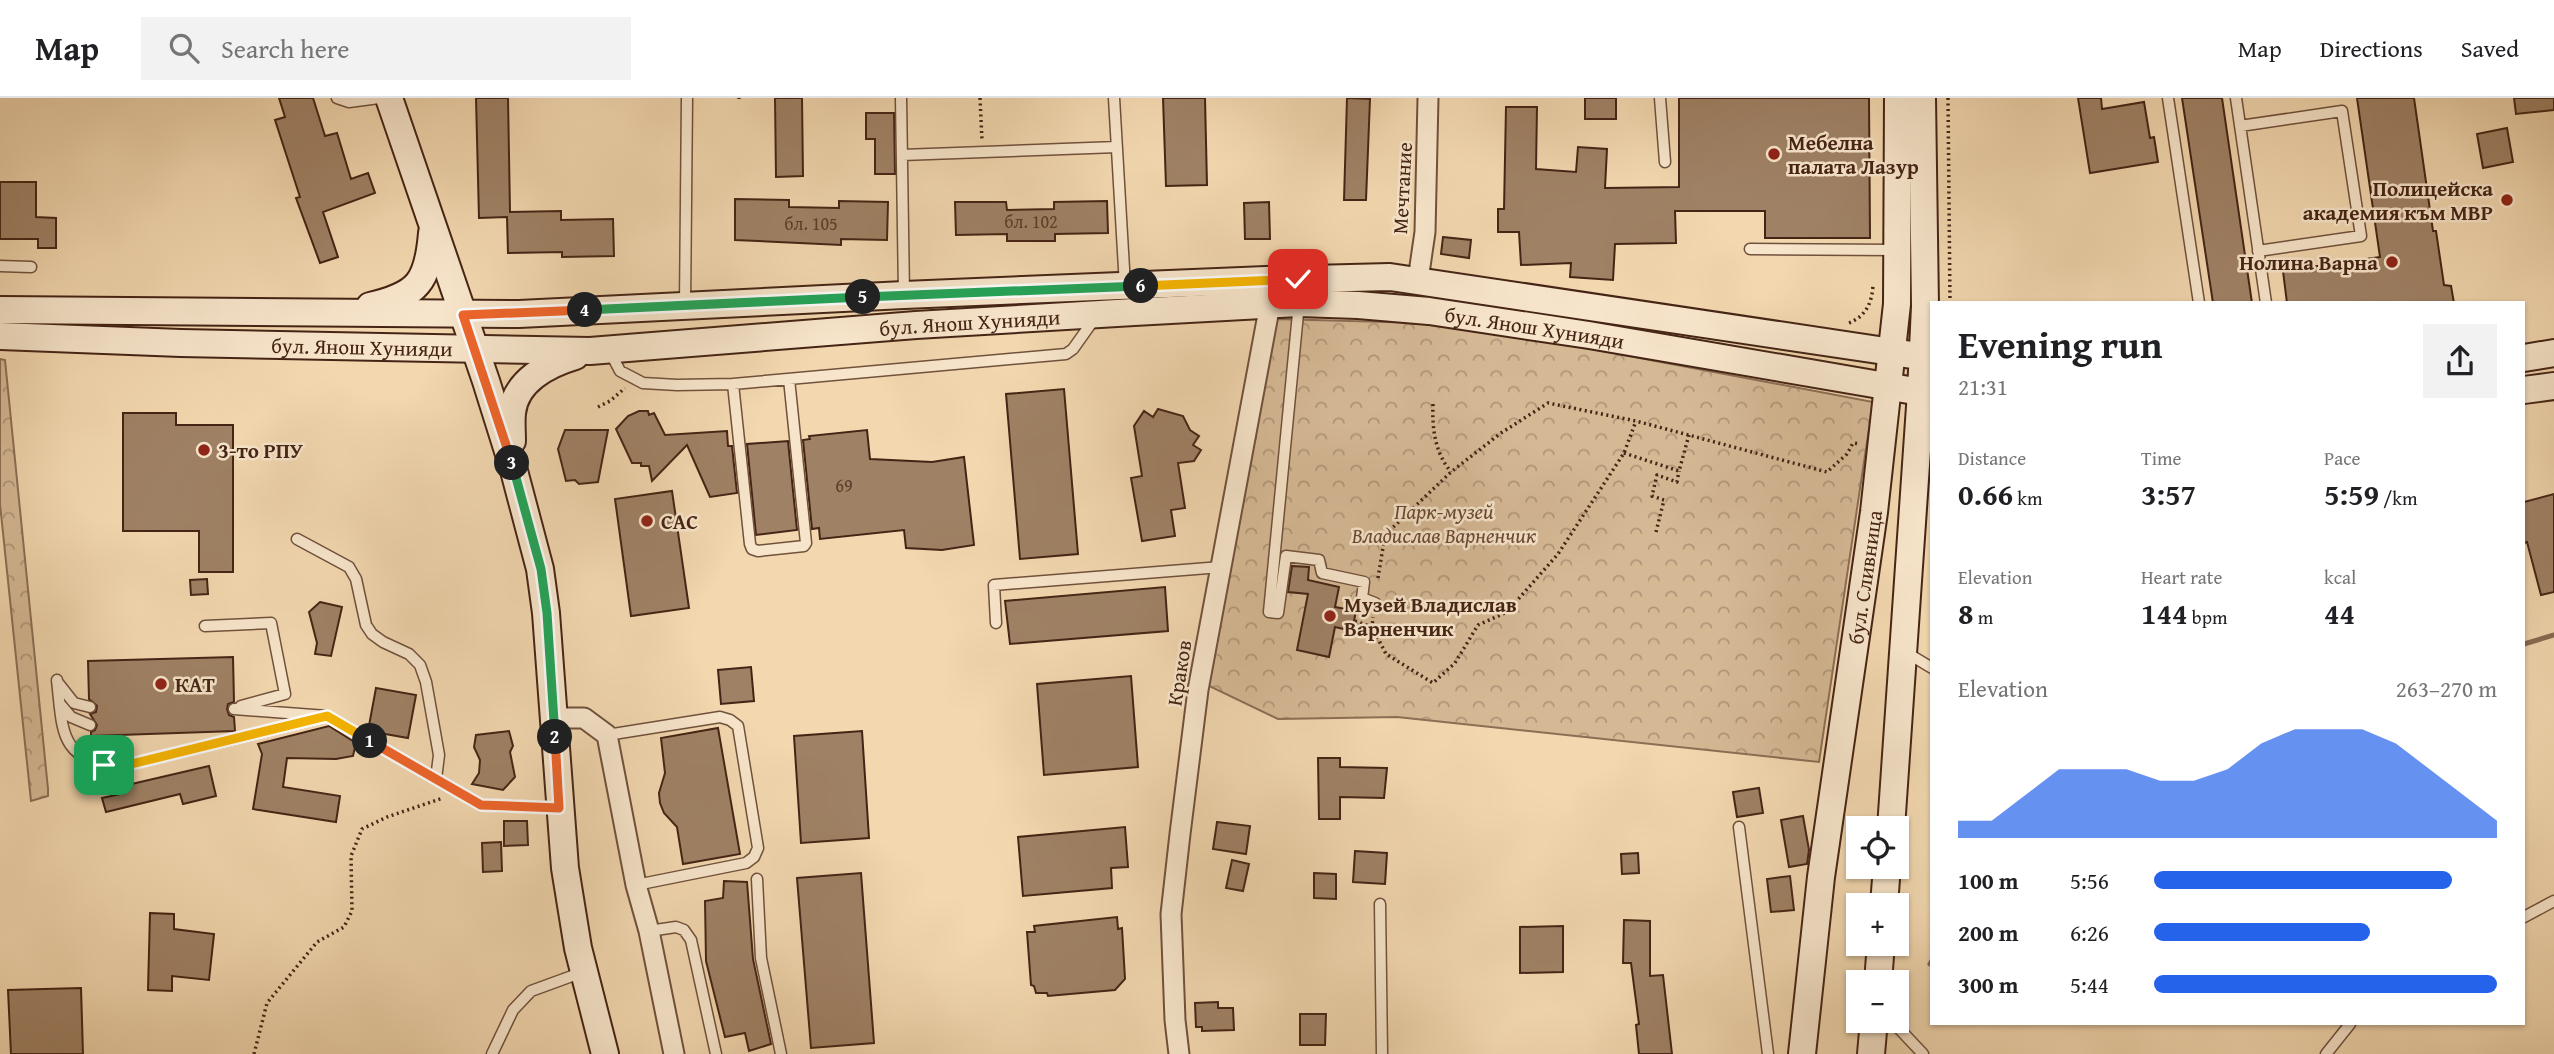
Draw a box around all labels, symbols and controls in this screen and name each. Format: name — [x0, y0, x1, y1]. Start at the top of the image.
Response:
search box — [141, 17, 631, 80]
text: Map — [35, 24, 99, 72]
icon: search — [165, 29, 203, 67]
text: Search here — [221, 29, 349, 68]
text: Map — [2238, 31, 2282, 66]
text: Directions — [2320, 31, 2423, 66]
text: Saved — [2461, 31, 2519, 66]
place label: Мебелна палата Лазур — [1788, 127, 1919, 182]
street label: Мечтание — [1384, 141, 1420, 235]
marker: Мебелна палата Лазур — [1766, 146, 1782, 162]
place label: Полицейска академия към МВР — [2303, 173, 2493, 228]
marker: Полицейска академия към МВР — [2499, 192, 2515, 208]
house number: бл. 102 — [1004, 208, 1058, 235]
house number: бл. 105 — [784, 210, 838, 237]
place label: Нолина Варна — [2239, 247, 2378, 278]
pin — [1268, 249, 1328, 309]
marker: Нолина Варна — [2384, 254, 2400, 270]
icon: check — [1279, 260, 1317, 298]
pin: 6 — [1124, 268, 1158, 304]
text: 6 — [1136, 271, 1145, 299]
pin: 5 — [846, 280, 880, 314]
text: 5 — [858, 282, 867, 310]
pin: 4 — [568, 292, 602, 328]
text: 4 — [580, 295, 589, 323]
street label: бул. Янош Хунияди — [1443, 298, 1627, 356]
street label: бул. Янош Хунияди — [878, 301, 1061, 343]
text: Evening run — [1958, 316, 2162, 372]
button: share — [2423, 324, 2497, 398]
street label: бул. Янош Хунияди — [271, 329, 453, 364]
text: 21:31 — [1958, 370, 2008, 403]
place label: 3-то РПУ — [218, 435, 304, 466]
marker: 3-то РПУ — [196, 442, 212, 458]
text: Distance — [1958, 444, 2026, 472]
text: Time — [2141, 444, 2181, 472]
text: Pace — [2324, 444, 2361, 472]
pin: 3 — [494, 446, 530, 480]
text: 3 — [507, 448, 516, 476]
house number: 69 — [835, 472, 853, 499]
text: 0.66 — [1958, 472, 2013, 516]
text: 3:57 — [2141, 472, 2196, 516]
text: 5:59 — [2324, 472, 2379, 516]
text: km — [2013, 484, 2042, 512]
text: /km — [2379, 484, 2417, 512]
park label: Парк-музей Владислав Варненчик — [1351, 496, 1536, 551]
place label: САС — [661, 506, 698, 537]
street label: бул. Сливница — [1839, 508, 1890, 646]
marker: САС — [639, 513, 655, 529]
text: Elevation — [1958, 563, 2032, 591]
text: Heart rate — [2141, 563, 2222, 591]
text: kcal — [2324, 563, 2356, 591]
place label: Музей Владислав Варненчик — [1344, 589, 1517, 644]
text: 8 — [1958, 591, 1974, 635]
text: 144 — [2141, 591, 2188, 635]
text: 44 — [2324, 591, 2355, 635]
text: m — [1974, 603, 1993, 631]
text: bpm — [2188, 603, 2227, 631]
marker: Музей Владислав Варненчик — [1322, 608, 1338, 624]
street label: Краков — [1159, 638, 1199, 708]
place label: КАТ — [175, 669, 215, 700]
text: Elevation — [1958, 672, 2048, 705]
text: 263–270 m — [2396, 672, 2497, 705]
marker: КАТ — [153, 676, 169, 692]
pin: 2 — [538, 720, 572, 754]
text: 2 — [550, 722, 559, 750]
pin: 1 — [352, 724, 388, 758]
text: 1 — [365, 726, 374, 754]
pin — [74, 735, 134, 795]
icon: arrive — [85, 746, 123, 784]
map controls — [1846, 816, 1909, 1033]
button: locate — [1846, 816, 1909, 879]
text: 100 m — [1958, 864, 2019, 897]
text: 5:56 — [2070, 864, 2109, 897]
button: + — [1846, 893, 1909, 956]
text: 200 m — [1958, 916, 2019, 949]
text: 6:26 — [2070, 916, 2109, 949]
text: 300 m — [1958, 968, 2019, 1001]
text: 5:44 — [2070, 968, 2109, 1001]
button: − — [1846, 970, 1909, 1033]

